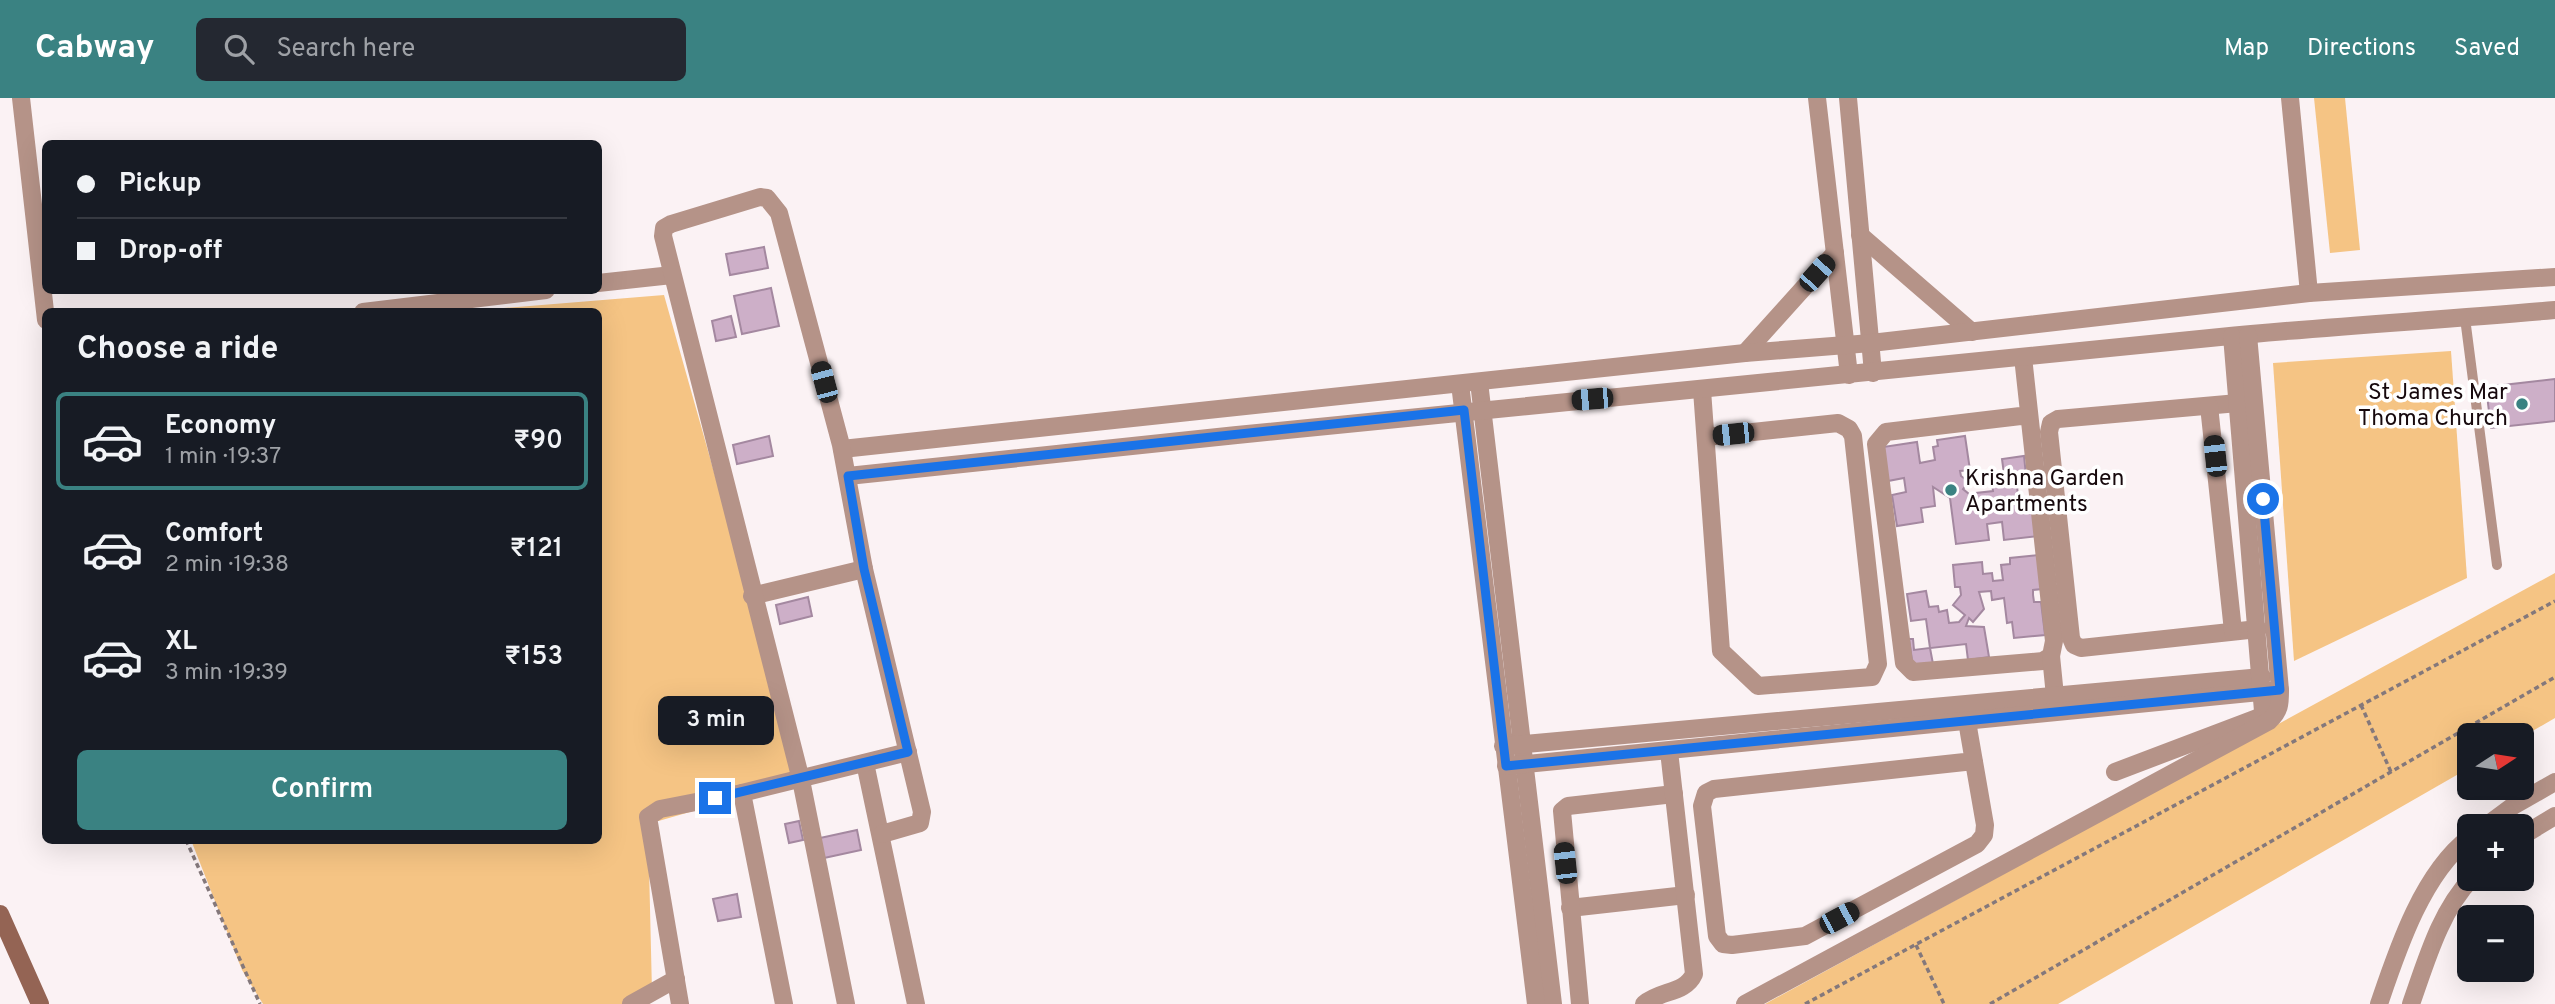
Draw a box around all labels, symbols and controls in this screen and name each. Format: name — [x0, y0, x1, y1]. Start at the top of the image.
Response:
search box — [196, 18, 686, 81]
text: Cabway — [35, 28, 154, 70]
icon: search — [220, 30, 258, 68]
text: Search here — [276, 33, 415, 66]
text: Map — [2224, 34, 2269, 64]
text: Directions — [2307, 34, 2416, 64]
text: Saved — [2454, 34, 2520, 64]
text: Pickup — [119, 168, 202, 201]
text: Drop-off — [119, 235, 222, 268]
car — [1796, 250, 1839, 296]
text: Choose a ride — [77, 330, 278, 370]
car — [809, 359, 840, 405]
place label: St James Mar Thoma Church — [2358, 379, 2508, 434]
car — [1571, 387, 1614, 411]
marker: St James Mar Thoma Church — [2514, 396, 2530, 412]
icon: car — [81, 410, 144, 473]
text: Economy — [165, 410, 276, 443]
car — [1712, 421, 1755, 447]
text: ₹90 — [513, 425, 563, 458]
car — [2203, 434, 2228, 478]
text: 1 min · 19:37 — [165, 443, 281, 472]
place label: Krishna Garden Apartments — [1965, 465, 2125, 520]
marker: Krishna Garden Apartments — [1943, 482, 1959, 498]
route start — [2247, 483, 2279, 515]
icon: car — [81, 518, 144, 581]
text: Comfort — [165, 518, 263, 551]
text: ₹121 — [510, 533, 563, 566]
text: 2 min · 19:38 — [165, 551, 289, 580]
icon: car — [81, 626, 144, 689]
text: XL — [165, 626, 197, 659]
text: ₹153 — [504, 641, 563, 674]
text: 3 min · 19:39 — [165, 659, 288, 688]
callout: 3 min — [657, 696, 773, 746]
text: 3 min — [686, 706, 746, 735]
north arrow — [2457, 723, 2534, 800]
map controls — [2457, 723, 2534, 982]
button: Confirm — [77, 750, 567, 830]
route end — [699, 782, 731, 814]
button: + — [2457, 814, 2534, 891]
car — [1553, 841, 1578, 885]
car — [1816, 899, 1863, 937]
button: − — [2457, 905, 2534, 982]

